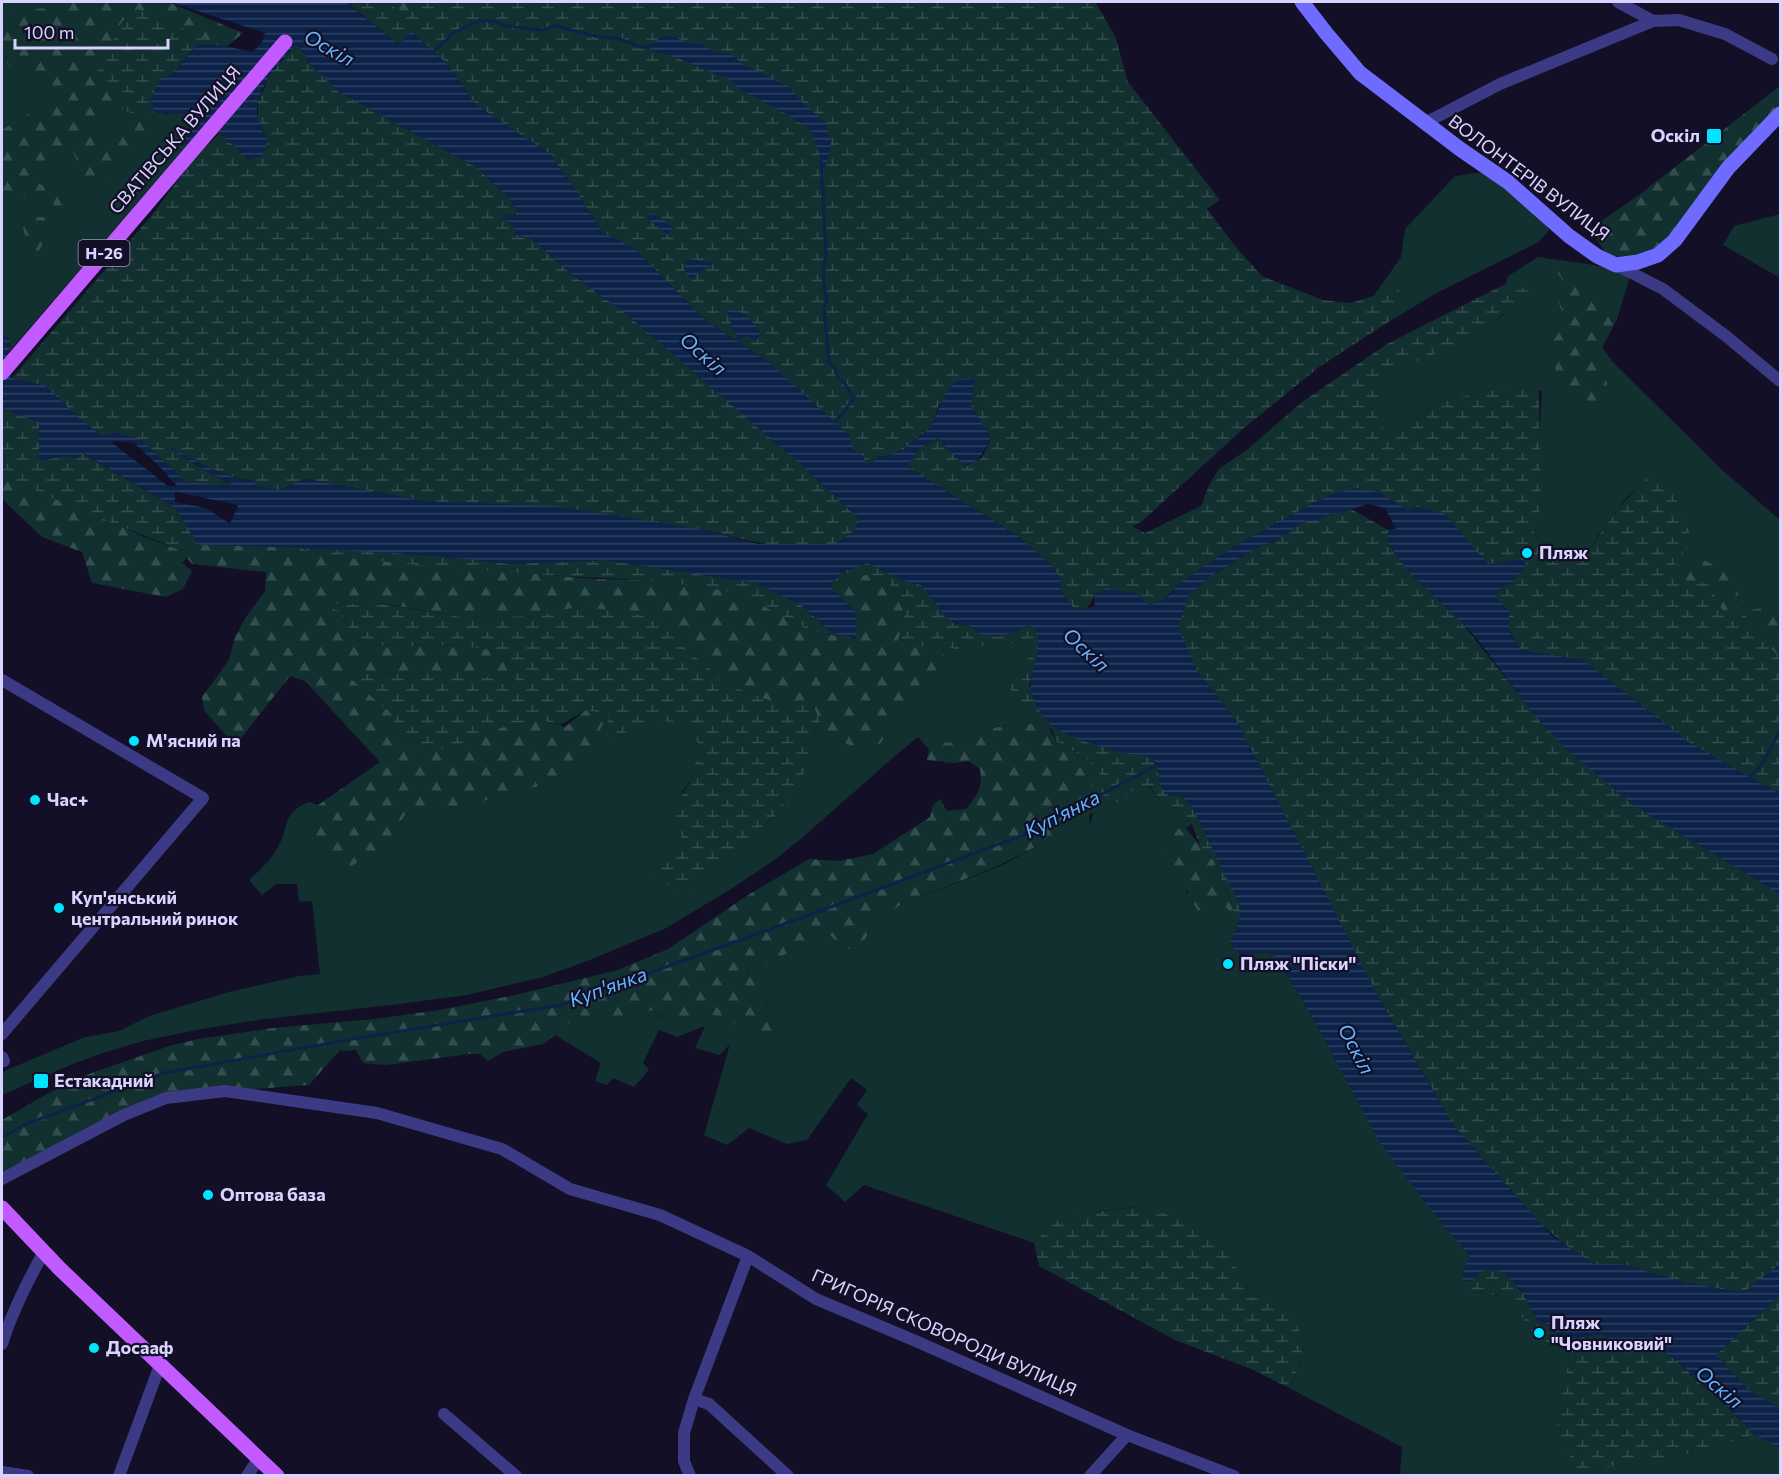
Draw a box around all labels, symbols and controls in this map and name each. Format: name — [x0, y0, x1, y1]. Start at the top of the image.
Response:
scale bar — [15, 12, 168, 50]
text: 100 m — [24, 21, 74, 43]
water label: Оскіл — [300, 24, 359, 71]
street label: СВАТІВСЬКА ВУЛИЦЯ — [104, 61, 245, 218]
street label: ВОЛОНТЕРІВ ВУЛИЦЯ — [1445, 109, 1615, 245]
place label: Оскіл — [1651, 124, 1700, 146]
marker: Оскіл — [1705, 127, 1723, 145]
road number: Н-26 — [78, 240, 130, 266]
water label: Оскіл — [676, 327, 732, 380]
place label: Пляж — [1539, 541, 1589, 563]
marker: Пляж — [1520, 546, 1534, 560]
water label: Оскіл — [1059, 622, 1115, 677]
place label: М'ясний па — [146, 729, 241, 751]
marker: М'ясний па — [127, 734, 141, 748]
water label: Куп'янка — [1020, 784, 1103, 842]
place label: Час+ — [47, 788, 88, 810]
marker: Час+ — [28, 793, 42, 807]
place label: Куп'янський центральний ринок — [71, 886, 239, 929]
marker: Куп'янський центральний ринок — [52, 901, 66, 915]
place label: Пляж "Піски" — [1240, 952, 1357, 974]
marker: Пляж "Піски" — [1221, 957, 1235, 971]
water label: Куп'янка — [565, 961, 650, 1011]
water label: Оскіл — [1334, 1019, 1380, 1078]
place label: Естакадний — [54, 1069, 154, 1091]
marker: Естакадний — [32, 1072, 50, 1090]
place label: Оптова база — [220, 1183, 326, 1205]
marker: Оптова база — [201, 1188, 215, 1202]
street label: ГРИГОРІЯ СКОВОРОДИ ВУЛИЦЯ — [809, 1264, 1080, 1401]
place label: Пляж "Човниковий" — [1551, 1311, 1672, 1354]
marker: Пляж "Човниковий" — [1532, 1326, 1546, 1340]
place label: Досааф — [106, 1336, 174, 1358]
marker: Досааф — [87, 1341, 101, 1355]
water label: Оскіл — [1691, 1360, 1748, 1413]

